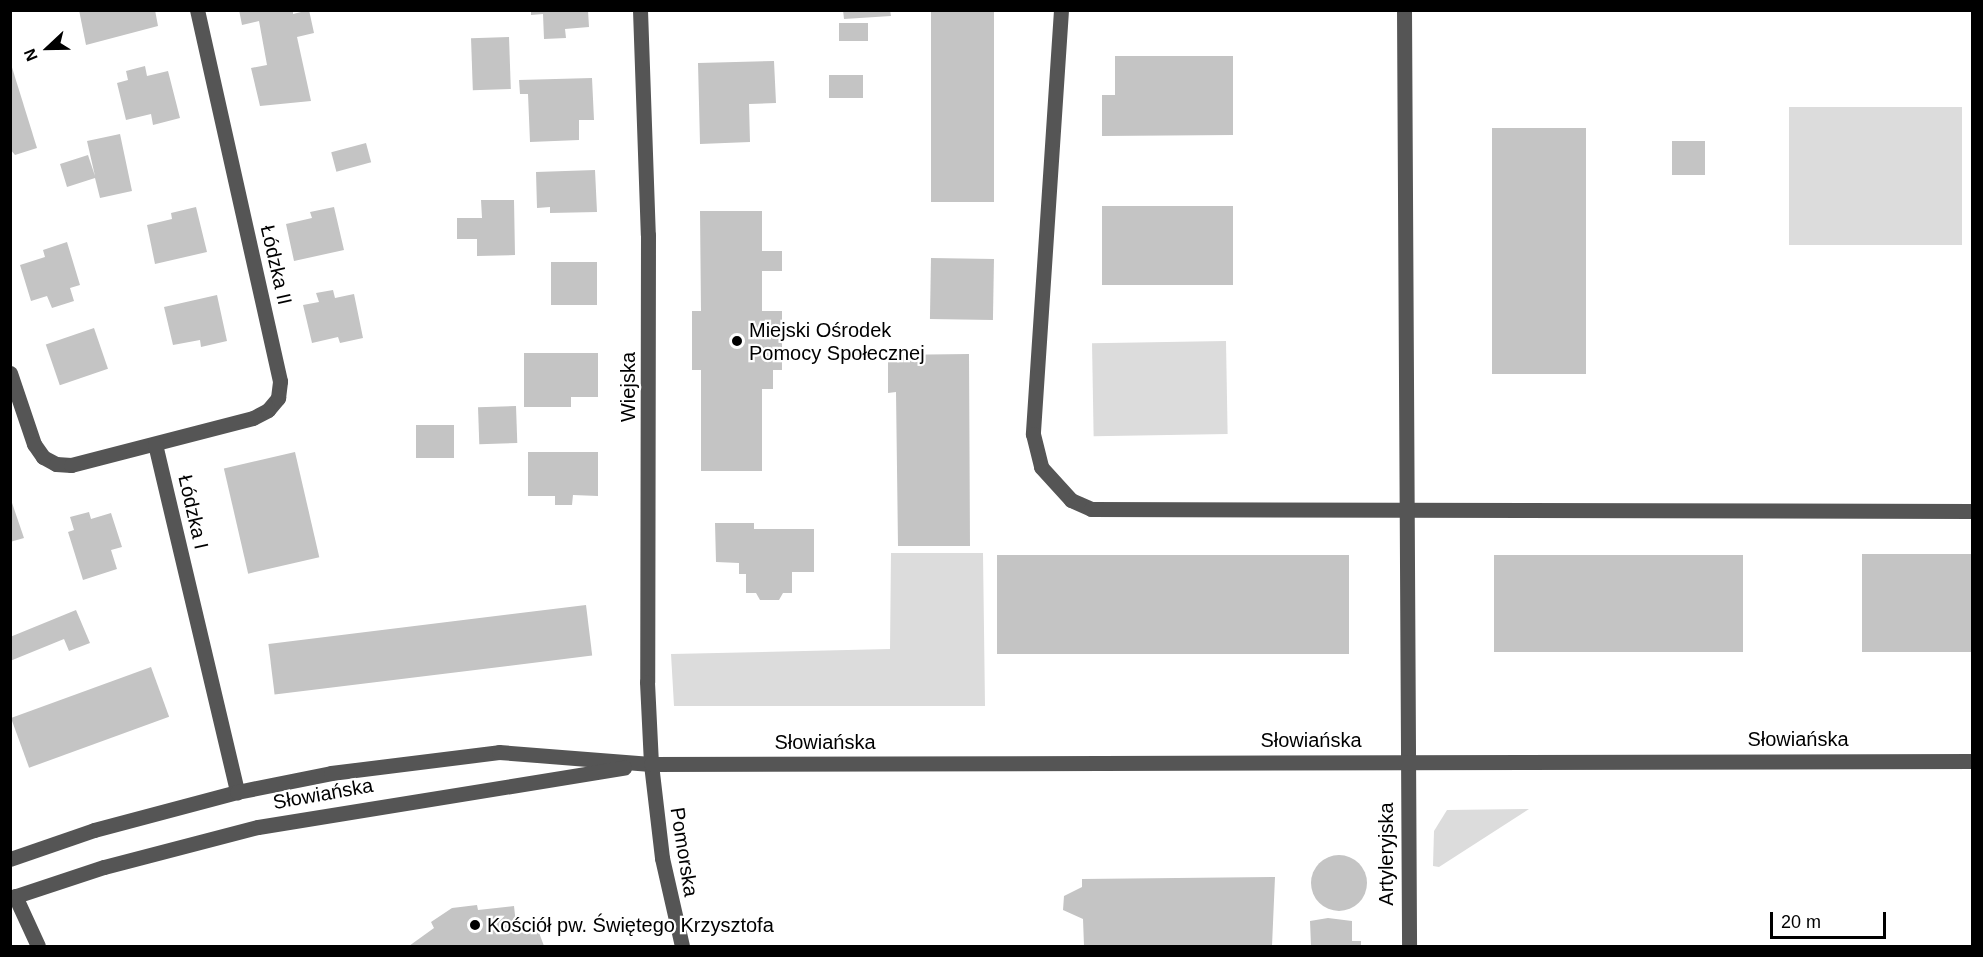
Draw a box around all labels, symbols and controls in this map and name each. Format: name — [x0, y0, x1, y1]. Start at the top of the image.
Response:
north arrow — [18, 18, 78, 78]
text: N — [21, 46, 41, 63]
street label: Łódzka II — [255, 223, 297, 307]
place label: Miejski Ośrodek Pomocy Społecznej — [749, 318, 925, 365]
marker: Miejski Ośrodek Pomocy Społecznej — [730, 334, 744, 348]
street label: Wiejska — [616, 352, 640, 422]
street label: Łódzka I — [173, 472, 213, 552]
street label: Słowiańska — [1747, 727, 1849, 751]
street label: Słowiańska — [1260, 728, 1362, 752]
street label: Słowiańska — [774, 730, 876, 754]
street label: Słowiańska — [271, 773, 375, 815]
street label: Artyleryjska — [1374, 802, 1398, 906]
street label: Pomorska — [665, 806, 703, 898]
scale bar — [1773, 900, 1888, 938]
text: 20 m — [1781, 912, 1821, 932]
place label: Kościół pw. Świętego Krzysztofa — [487, 913, 774, 937]
marker: Kościół pw. Świętego Krzysztofa — [468, 918, 482, 932]

